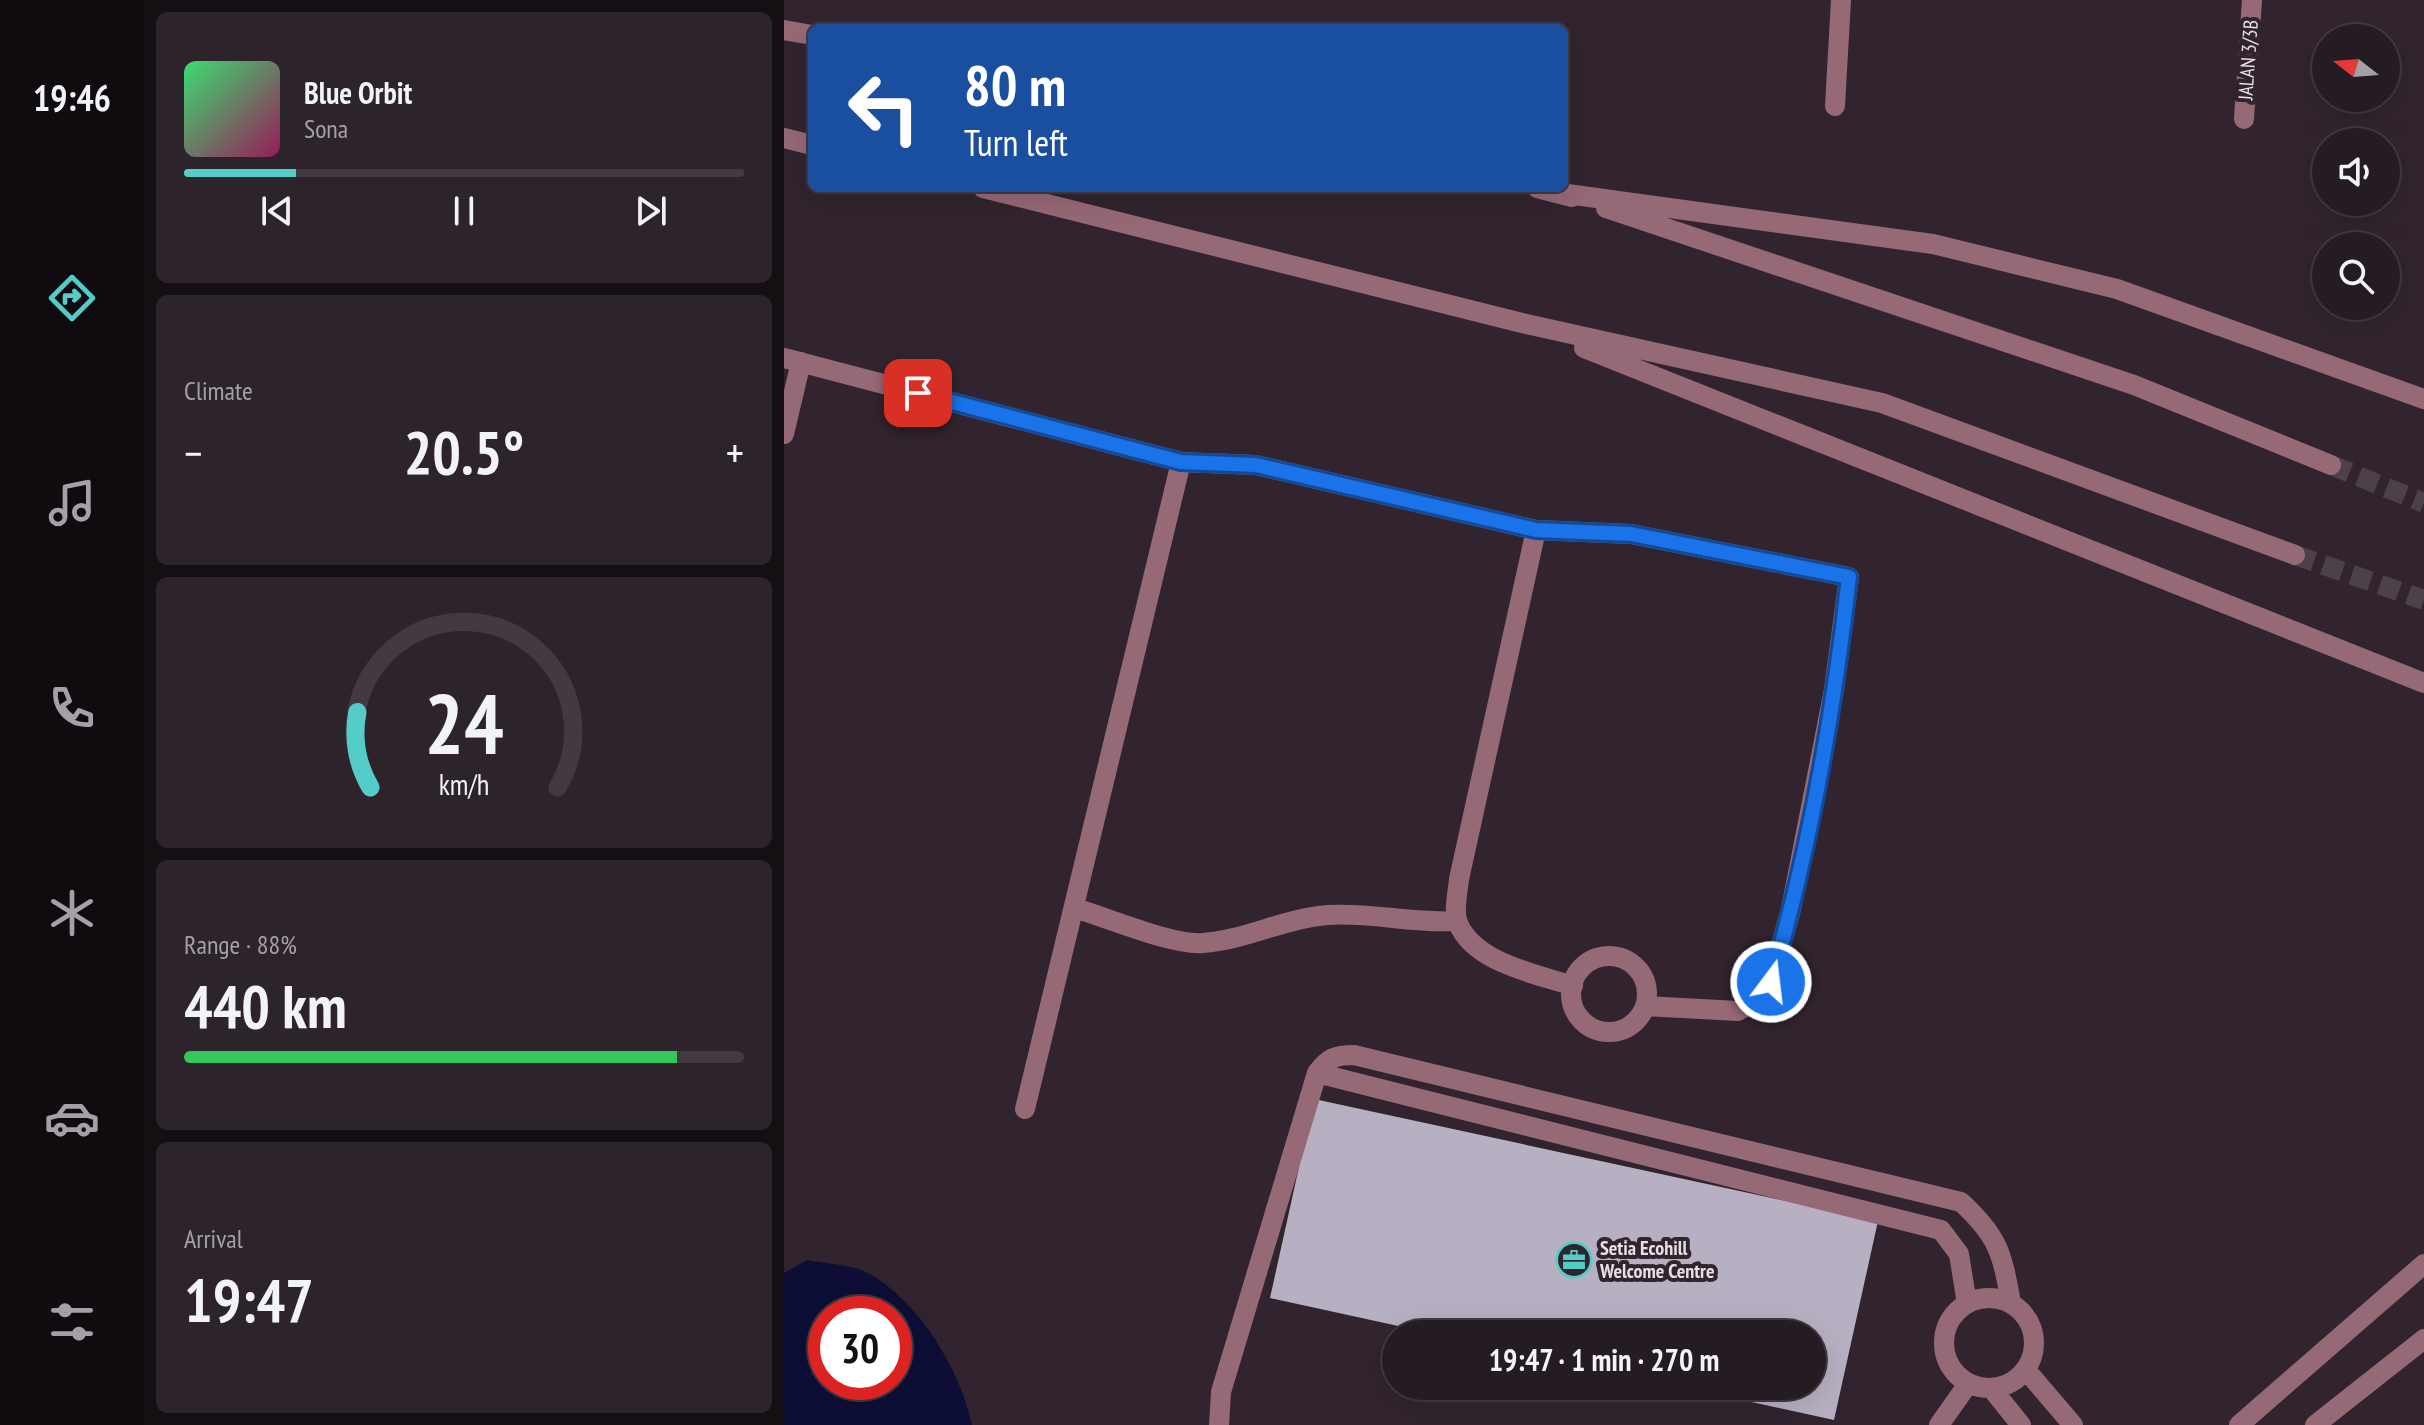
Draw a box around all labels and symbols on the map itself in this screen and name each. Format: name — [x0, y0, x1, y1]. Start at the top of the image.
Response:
street label: JALAN 3/3B — [2232, 19, 2264, 102]
north arrow — [2312, 24, 2400, 112]
pin — [884, 359, 952, 427]
position arrow — [1729, 940, 1813, 1024]
place label: Setia Ecohill Welcome Centre — [1599, 1235, 1715, 1284]
office icon: Setia Ecohill Welcome Centre — [1555, 1241, 1593, 1279]
speed limit sign: 30 — [808, 1296, 912, 1400]

